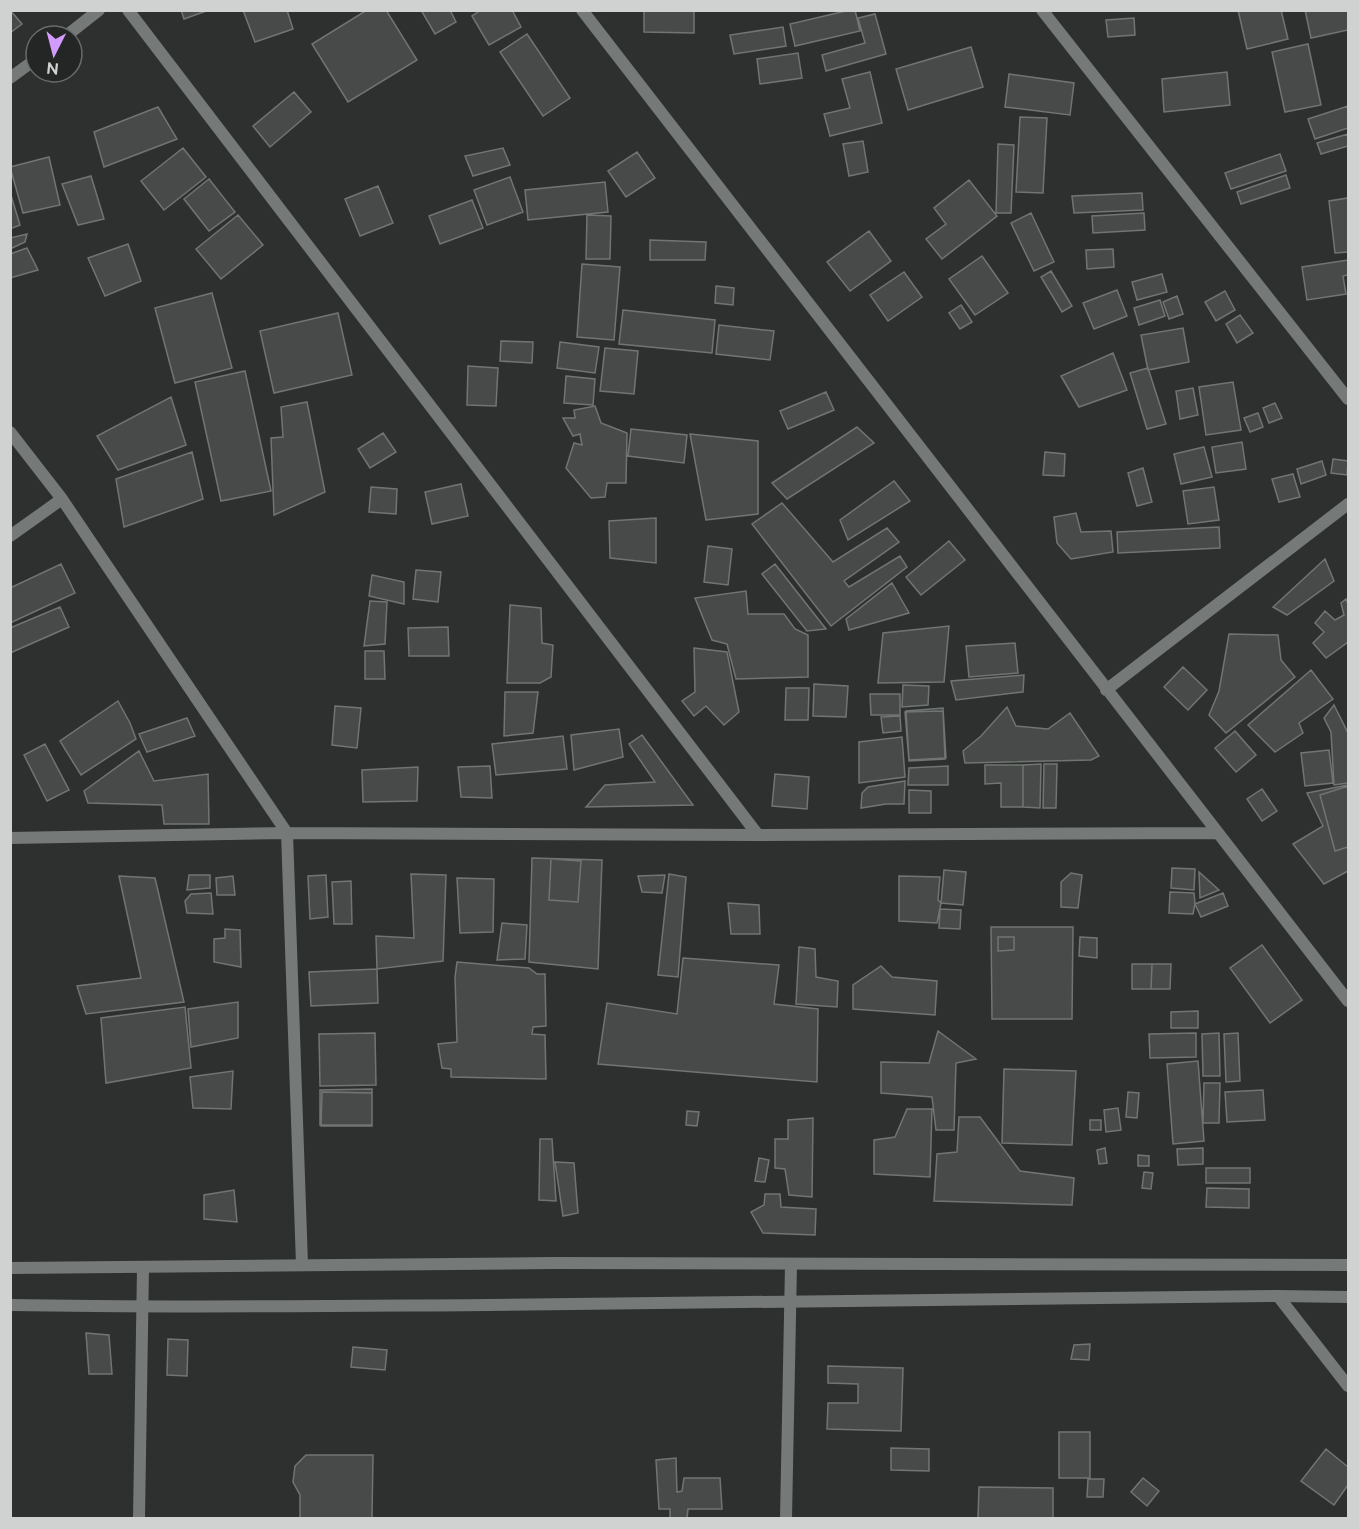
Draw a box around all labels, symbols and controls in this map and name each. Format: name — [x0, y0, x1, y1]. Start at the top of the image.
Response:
north arrow — [24, 24, 84, 84]
text: N — [45, 58, 60, 79]

